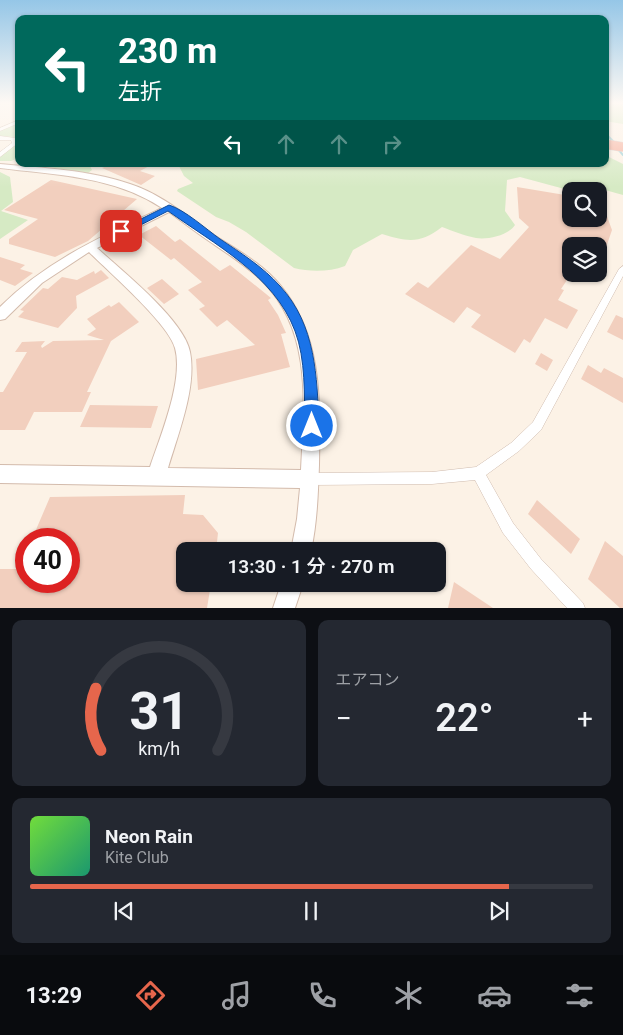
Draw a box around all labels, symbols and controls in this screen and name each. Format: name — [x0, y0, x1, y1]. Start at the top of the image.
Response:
text: 230 m — [118, 31, 217, 72]
icon: left — [35, 35, 100, 100]
text: 左折 — [118, 79, 162, 104]
icon: left — [219, 130, 247, 158]
icon: ahead — [272, 130, 300, 158]
icon: ahead — [325, 130, 353, 158]
icon: right — [378, 130, 406, 158]
map controls — [562, 182, 607, 282]
button: search — [562, 182, 607, 227]
pin — [100, 210, 142, 252]
icon: arrive — [107, 217, 135, 245]
button: layers — [562, 237, 607, 282]
position arrow — [285, 399, 337, 451]
speed limit sign: 40 — [15, 528, 80, 593]
text: 13:30 · 1 分 · 270 m — [228, 555, 394, 578]
text: エアコン — [336, 670, 400, 689]
text: 31 — [129, 681, 189, 742]
text: 22° — [435, 696, 493, 740]
text: − — [336, 702, 352, 735]
text: + — [577, 702, 593, 735]
text: km/h — [138, 738, 180, 759]
text: Neon Rain — [105, 825, 193, 848]
text: Kite Club — [105, 848, 169, 867]
icon: previous — [110, 897, 138, 925]
icon: pause — [297, 897, 325, 925]
icon: next — [485, 897, 513, 925]
icon: directions — [133, 978, 168, 1013]
icon: music — [219, 978, 254, 1013]
icon: phone — [305, 978, 340, 1013]
icon: climate — [391, 978, 426, 1013]
icon: car — [477, 978, 512, 1013]
icon: filters — [562, 978, 597, 1013]
text: 13:29 — [25, 983, 82, 1008]

